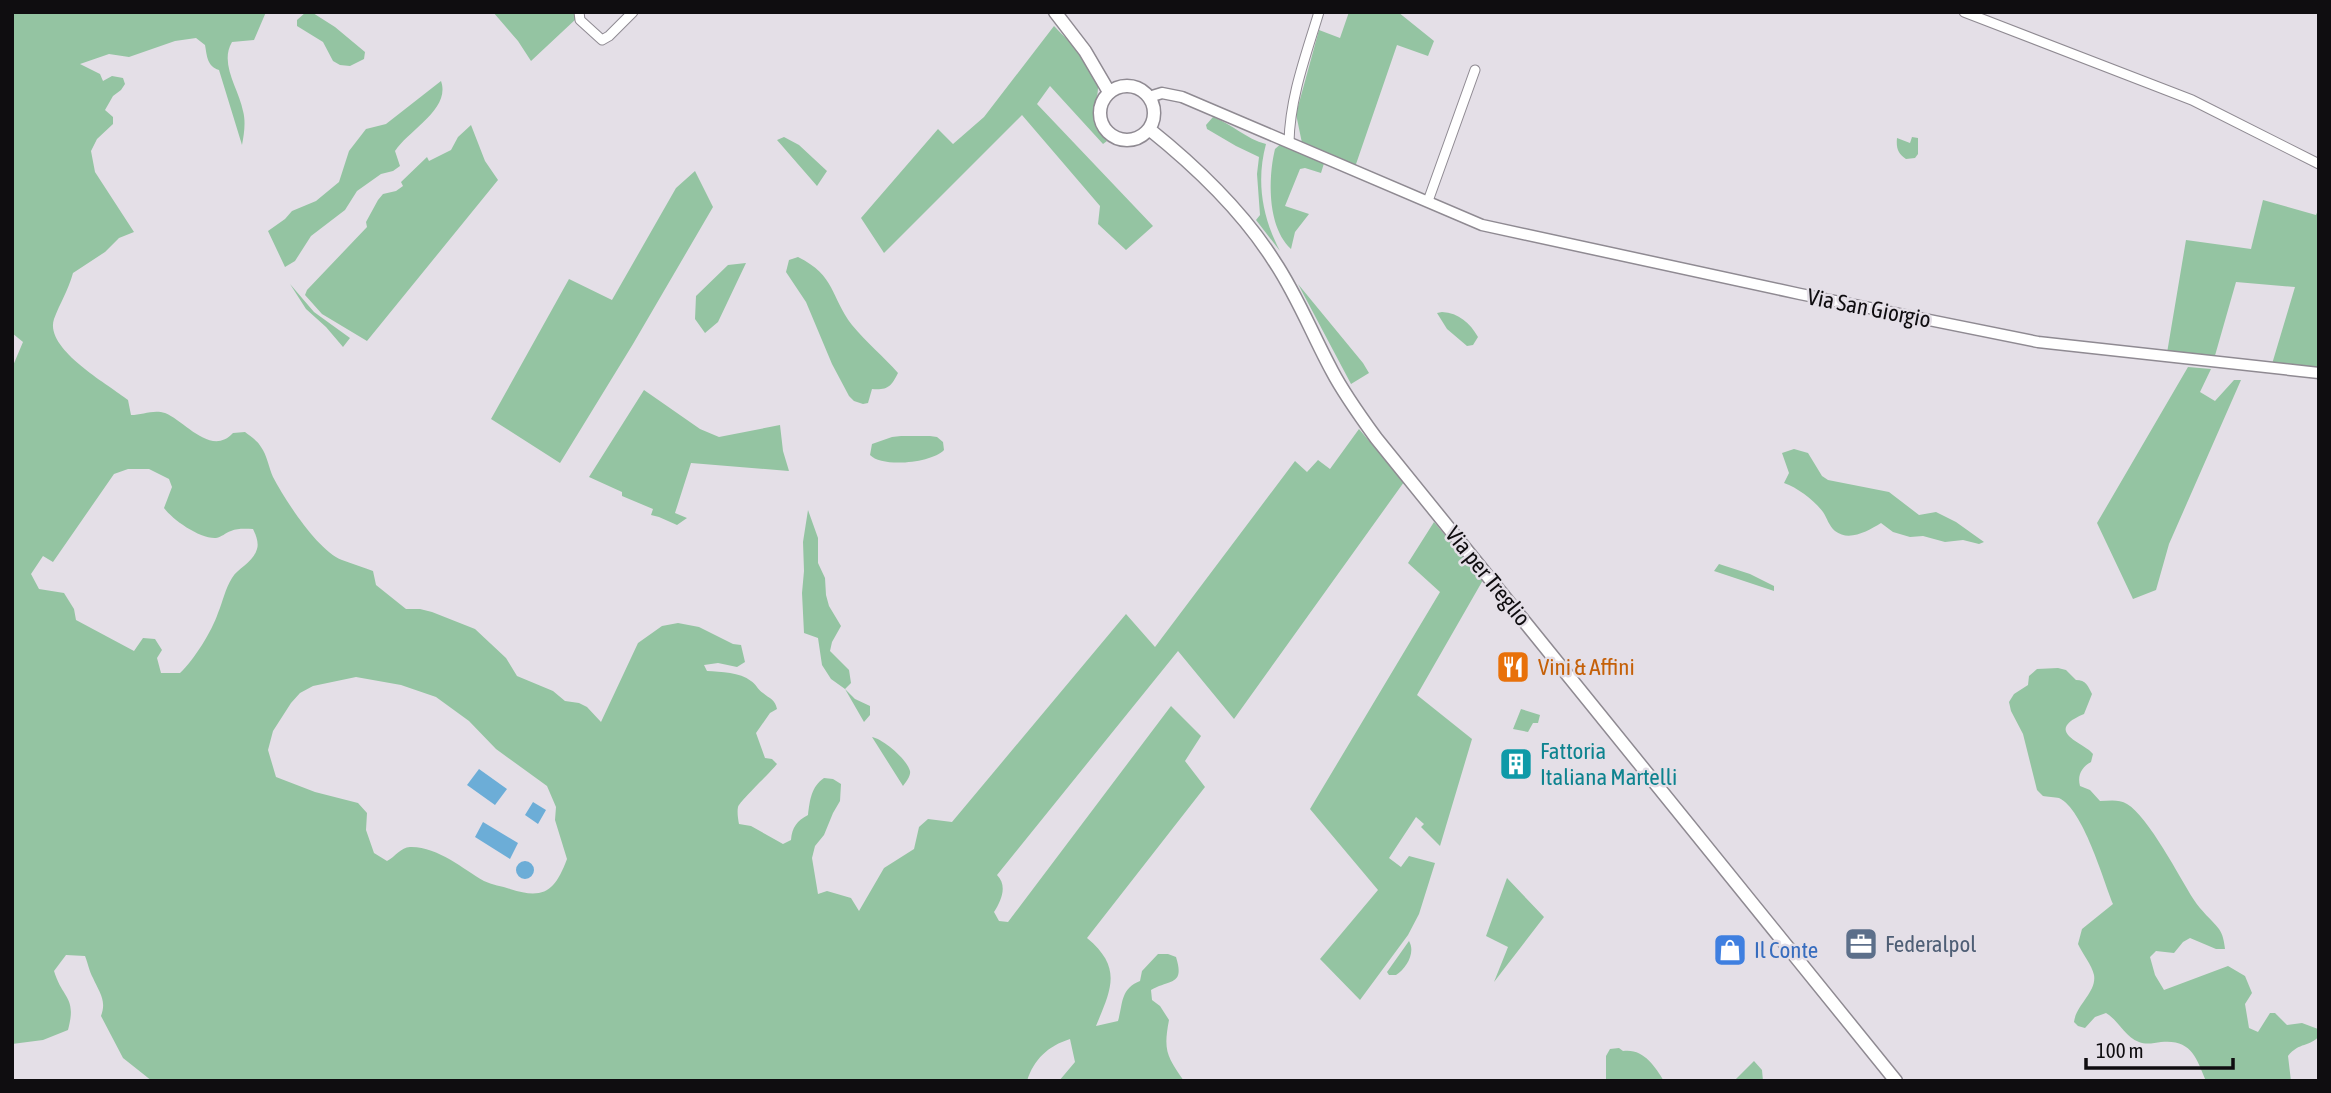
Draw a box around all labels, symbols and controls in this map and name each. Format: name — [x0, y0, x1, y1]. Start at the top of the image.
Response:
street label: Via San Giorgio — [1805, 283, 1933, 333]
street label: Via per Treglio — [1440, 521, 1536, 631]
restaurant icon: Vini & Affini — [1494, 648, 1532, 686]
place label: Vini & Affini — [1538, 654, 1635, 680]
place label: Fattoria Italiana Martelli — [1540, 738, 1677, 790]
building icon: Fattoria Italiana Martelli — [1497, 745, 1535, 783]
office icon: Federalpol — [1842, 925, 1880, 963]
shop icon: Il Conte — [1711, 931, 1749, 969]
place label: Federalpol — [1885, 931, 1976, 957]
place label: Il Conte — [1754, 937, 1818, 963]
scale bar — [2086, 1026, 2233, 1070]
text: 100 m — [2096, 1038, 2144, 1062]

